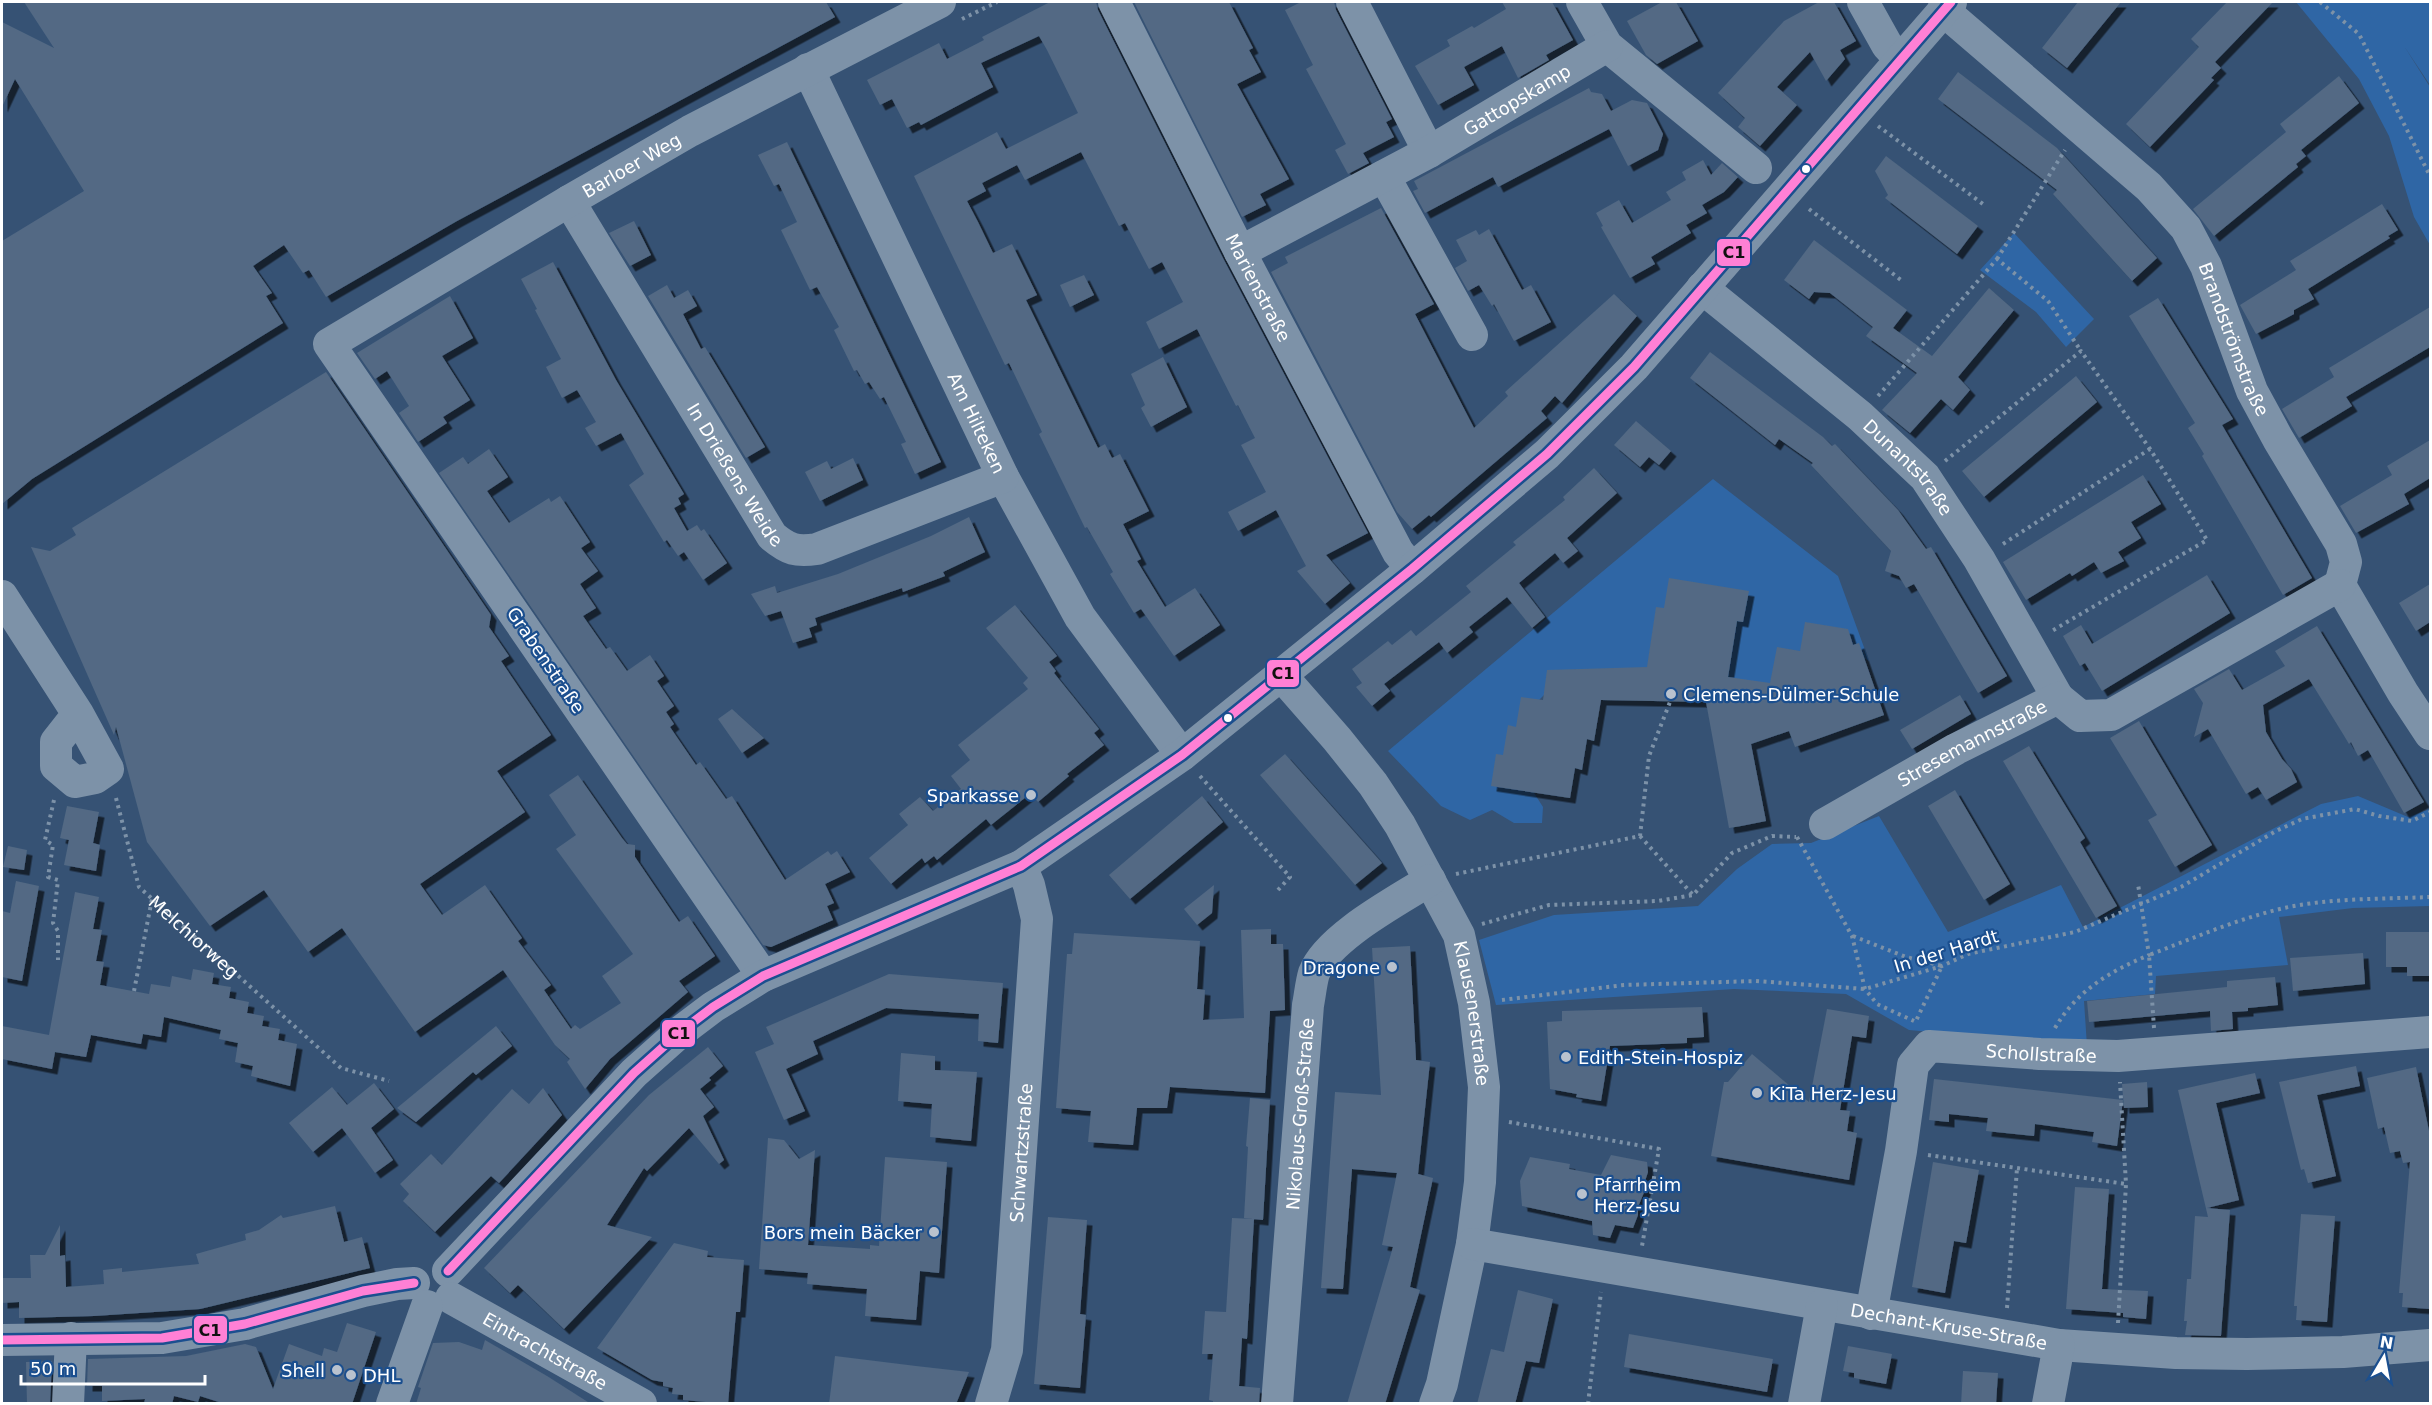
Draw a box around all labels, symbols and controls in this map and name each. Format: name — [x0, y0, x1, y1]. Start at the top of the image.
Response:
street label: Gattopskamp — [1459, 60, 1574, 140]
street label: Barloer Weg — [578, 128, 684, 202]
unlabelled marker — [1800, 163, 1812, 175]
street label: Marienstraße — [1222, 230, 1296, 345]
line badge: C1 — [1716, 238, 1751, 267]
text: C1 — [1723, 243, 1745, 262]
street label: Brandströmstraße — [2195, 259, 2274, 419]
street label: Am Hilteken — [944, 369, 1010, 477]
street label: In Drießens Weide — [683, 399, 787, 551]
street label: Dunantstraße — [1859, 414, 1958, 519]
street label: Grabenstraße — [503, 603, 589, 717]
line badge: C1 — [1266, 659, 1300, 688]
text: C1 — [1272, 664, 1294, 683]
place label: Clemens-Dülmer-Schule — [1683, 684, 1899, 705]
marker: Clemens-Dülmer-Schule — [1664, 687, 1678, 701]
street label: Stresemannstraße — [1894, 695, 2050, 791]
unlabelled marker — [1222, 712, 1234, 724]
place label: Sparkasse — [927, 785, 1019, 806]
marker: Sparkasse — [1024, 788, 1038, 802]
street label: Melchiorweg — [145, 891, 243, 982]
street label: In der Hardt — [1891, 925, 2001, 977]
street label: Klausenerstraße — [1450, 939, 1494, 1087]
place label: Dragone — [1303, 957, 1380, 978]
marker: Dragone — [1385, 960, 1399, 974]
street label: Nikolaus-Groß-Straße — [1282, 1017, 1317, 1211]
line badge: C1 — [661, 1019, 696, 1048]
text: C1 — [668, 1024, 690, 1043]
street label: Schollstraße — [1985, 1040, 2097, 1066]
place label: Edith-Stein-Hospiz — [1578, 1047, 1743, 1068]
marker: Edith-Stein-Hospiz — [1559, 1050, 1573, 1064]
street label: Schwartzstraße — [1005, 1082, 1036, 1223]
place label: KiTa Herz-Jesu — [1769, 1083, 1897, 1104]
marker: KiTa Herz-Jesu — [1750, 1086, 1764, 1100]
place label: Pfarrheim Herz-Jesu — [1594, 1174, 1681, 1216]
marker: Pfarrheim Herz-Jesu — [1575, 1187, 1589, 1201]
place label: Bors mein Bäcker — [764, 1222, 923, 1243]
marker: Bors mein Bäcker — [927, 1225, 941, 1239]
street label: Dechant-Kruse-Straße — [1849, 1299, 2049, 1353]
street label: Eintrachtstraße — [479, 1308, 611, 1394]
line badge: C1 — [193, 1315, 228, 1344]
text: C1 — [199, 1321, 221, 1340]
north arrow — [2354, 1327, 2414, 1387]
text: N — [2378, 1332, 2395, 1353]
scale bar — [21, 1348, 206, 1386]
text: 50 m — [30, 1358, 76, 1379]
place label: Shell — [281, 1360, 325, 1381]
marker: Shell — [330, 1363, 344, 1377]
place label: DHL — [363, 1365, 400, 1386]
marker: DHL — [344, 1368, 358, 1382]

